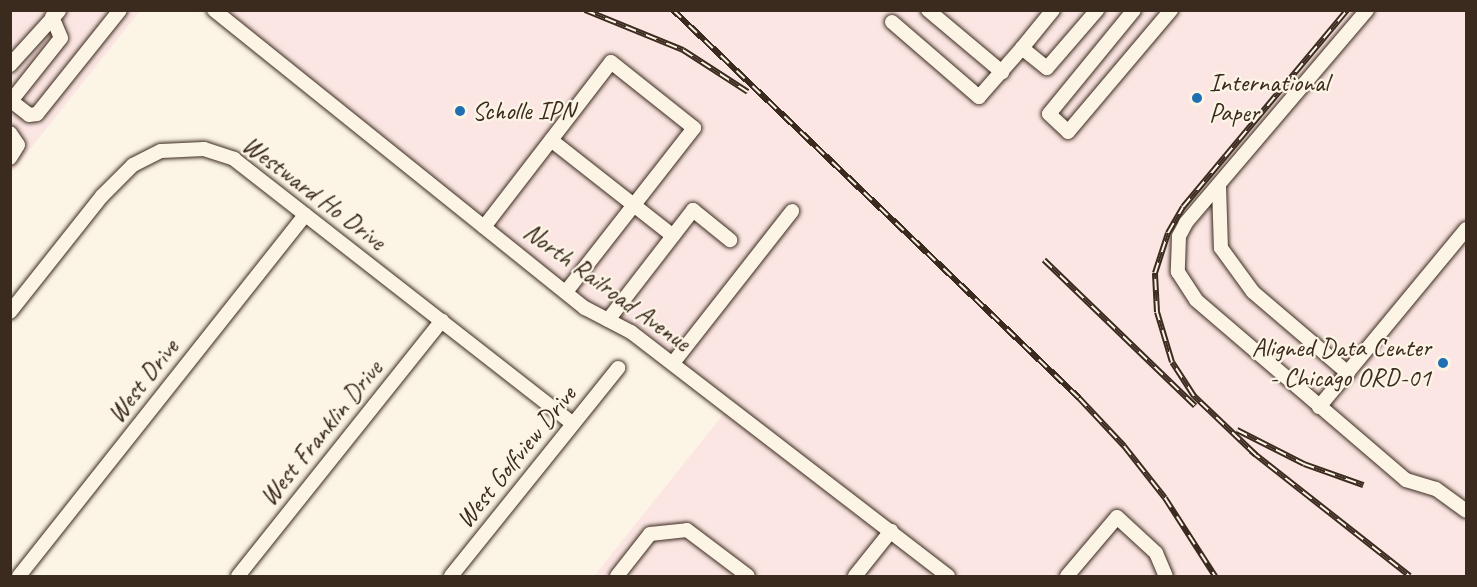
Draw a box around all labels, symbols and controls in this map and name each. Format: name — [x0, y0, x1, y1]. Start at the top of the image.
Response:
place label: International Paper — [1209, 67, 1329, 128]
marker: International Paper — [1190, 91, 1204, 105]
place label: Scholle IPN — [472, 95, 575, 127]
marker: Scholle IPN — [453, 104, 467, 118]
street label: Westward Ho Drive — [236, 129, 392, 257]
street label: North Railroad Avenue — [516, 215, 698, 359]
place label: Aligned Data Center - Chicago ORD-01 — [1252, 332, 1431, 394]
street label: West Drive — [101, 333, 185, 429]
street label: West Franklin Drive — [253, 354, 389, 512]
marker: Aligned Data Center - Chicago ORD-01 — [1436, 356, 1450, 370]
street label: West Golfview Drive — [449, 380, 583, 534]

